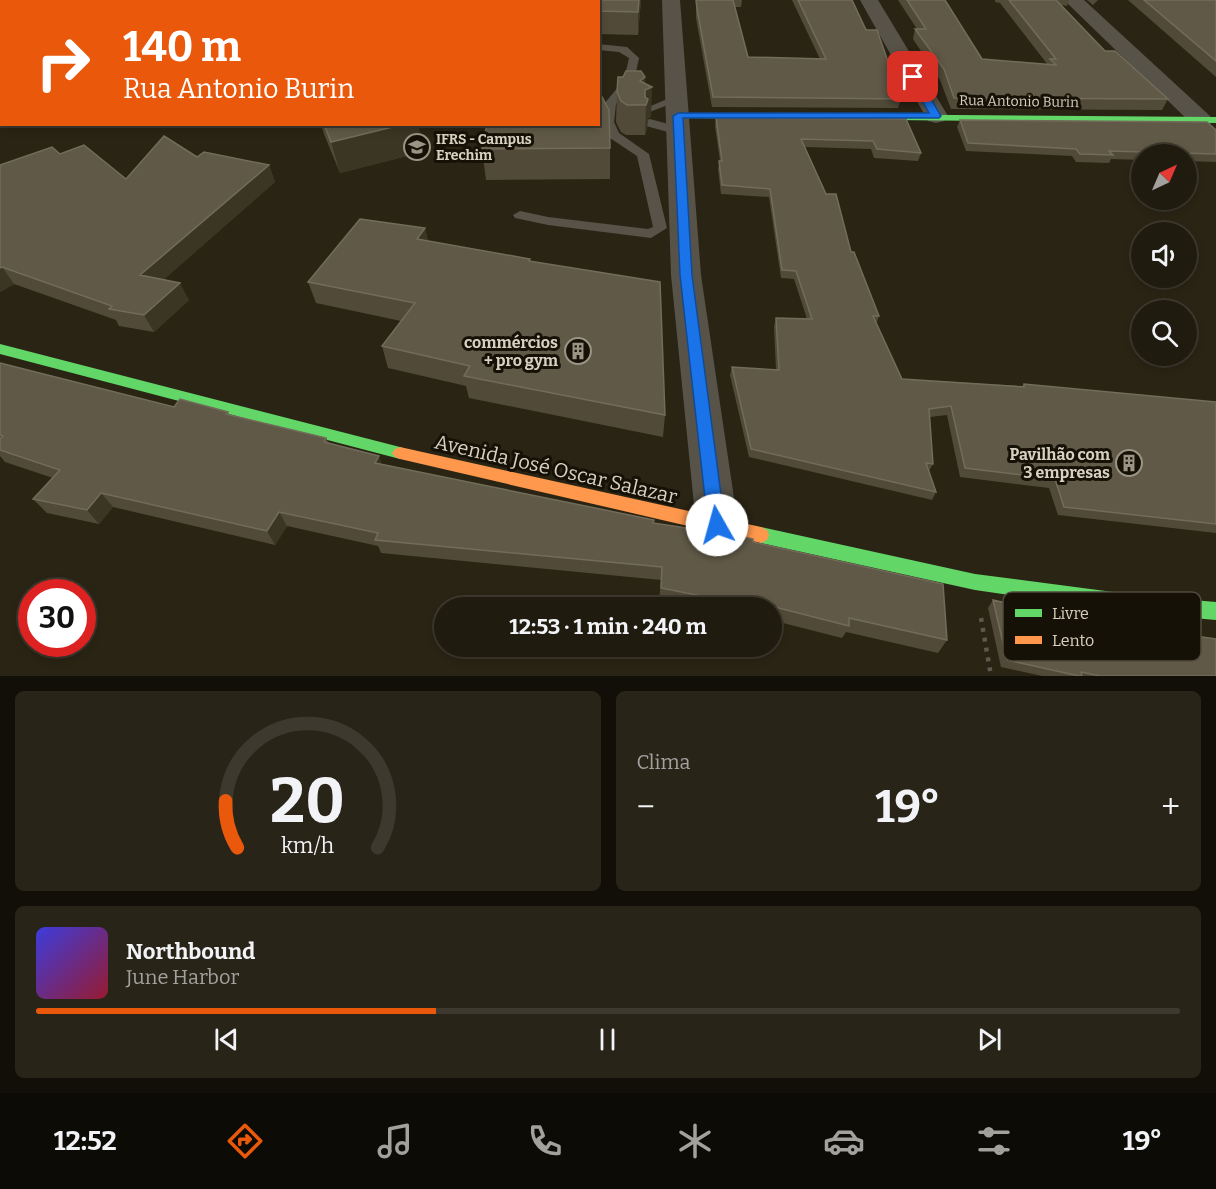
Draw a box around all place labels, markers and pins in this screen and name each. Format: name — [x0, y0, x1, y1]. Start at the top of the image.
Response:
pin — [887, 51, 938, 102]
place label: IFRS - Campus Erechim — [436, 131, 532, 164]
school or university icon: IFRS - Campus Erechim — [402, 132, 432, 162]
place label: commércios + pro gym — [464, 333, 559, 370]
building icon: commércios + pro gym — [563, 336, 593, 366]
place label: Pavilhão com 3 empresas — [1010, 445, 1111, 482]
building icon: Pavilhão com 3 empresas — [1114, 448, 1144, 478]

